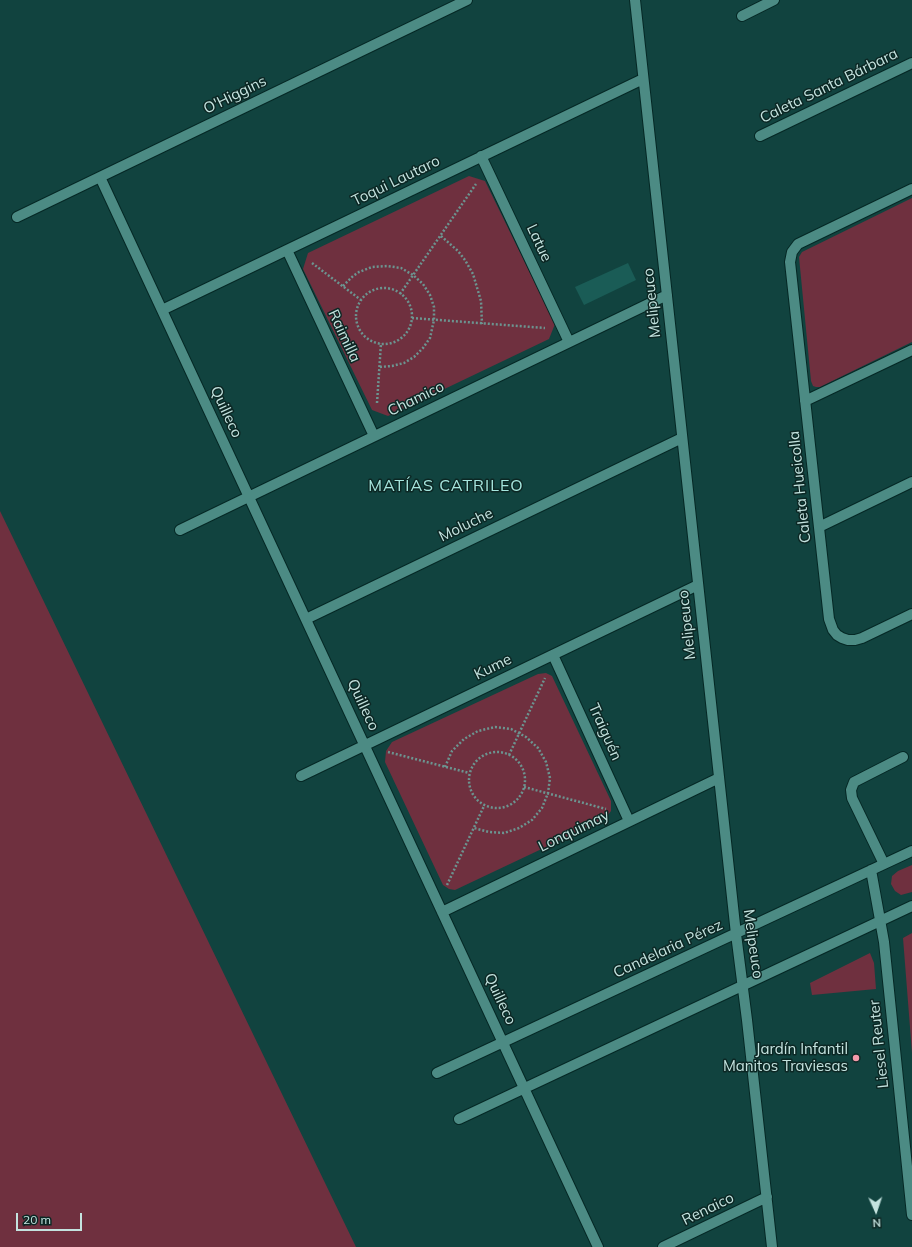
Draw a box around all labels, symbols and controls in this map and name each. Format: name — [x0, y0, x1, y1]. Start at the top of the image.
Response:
street label: Caleta Santa Bárbara — [757, 45, 901, 127]
street label: O'Higgins — [201, 72, 269, 118]
street label: Toqui Lautaro — [349, 152, 443, 210]
street label: Latue — [523, 221, 555, 265]
street label: Melipeuco — [639, 267, 665, 339]
street label: Raimilla — [324, 307, 364, 365]
street label: Chamico — [385, 378, 447, 420]
street label: Quilleco — [206, 383, 246, 441]
street label: Caleta Hueicolla — [785, 430, 815, 544]
district label: MATÍAS CATRILEO — [368, 476, 524, 496]
street label: Moluche — [436, 504, 496, 546]
street label: Melipeuco — [674, 589, 700, 661]
street label: Kume — [471, 650, 515, 684]
street label: Quilleco — [343, 676, 383, 734]
street label: Traiguén — [584, 701, 626, 763]
street label: Lonquimay — [536, 806, 612, 856]
street label: Melipeuco — [739, 908, 767, 980]
street label: Candelaria Pérez — [611, 916, 725, 982]
street label: Quilleco — [480, 970, 520, 1028]
street label: Liesel Reuter — [865, 999, 893, 1089]
place label: Jardín Infantil Manitos Traviesas — [723, 1040, 848, 1075]
marker: Jardín Infantil Manitos Traviesas — [851, 1053, 861, 1063]
street label: Renaico — [679, 1189, 737, 1229]
north arrow — [856, 1191, 896, 1231]
scale bar — [18, 1205, 84, 1231]
text: 20 m — [23, 1212, 51, 1227]
text: N — [872, 1216, 881, 1230]

